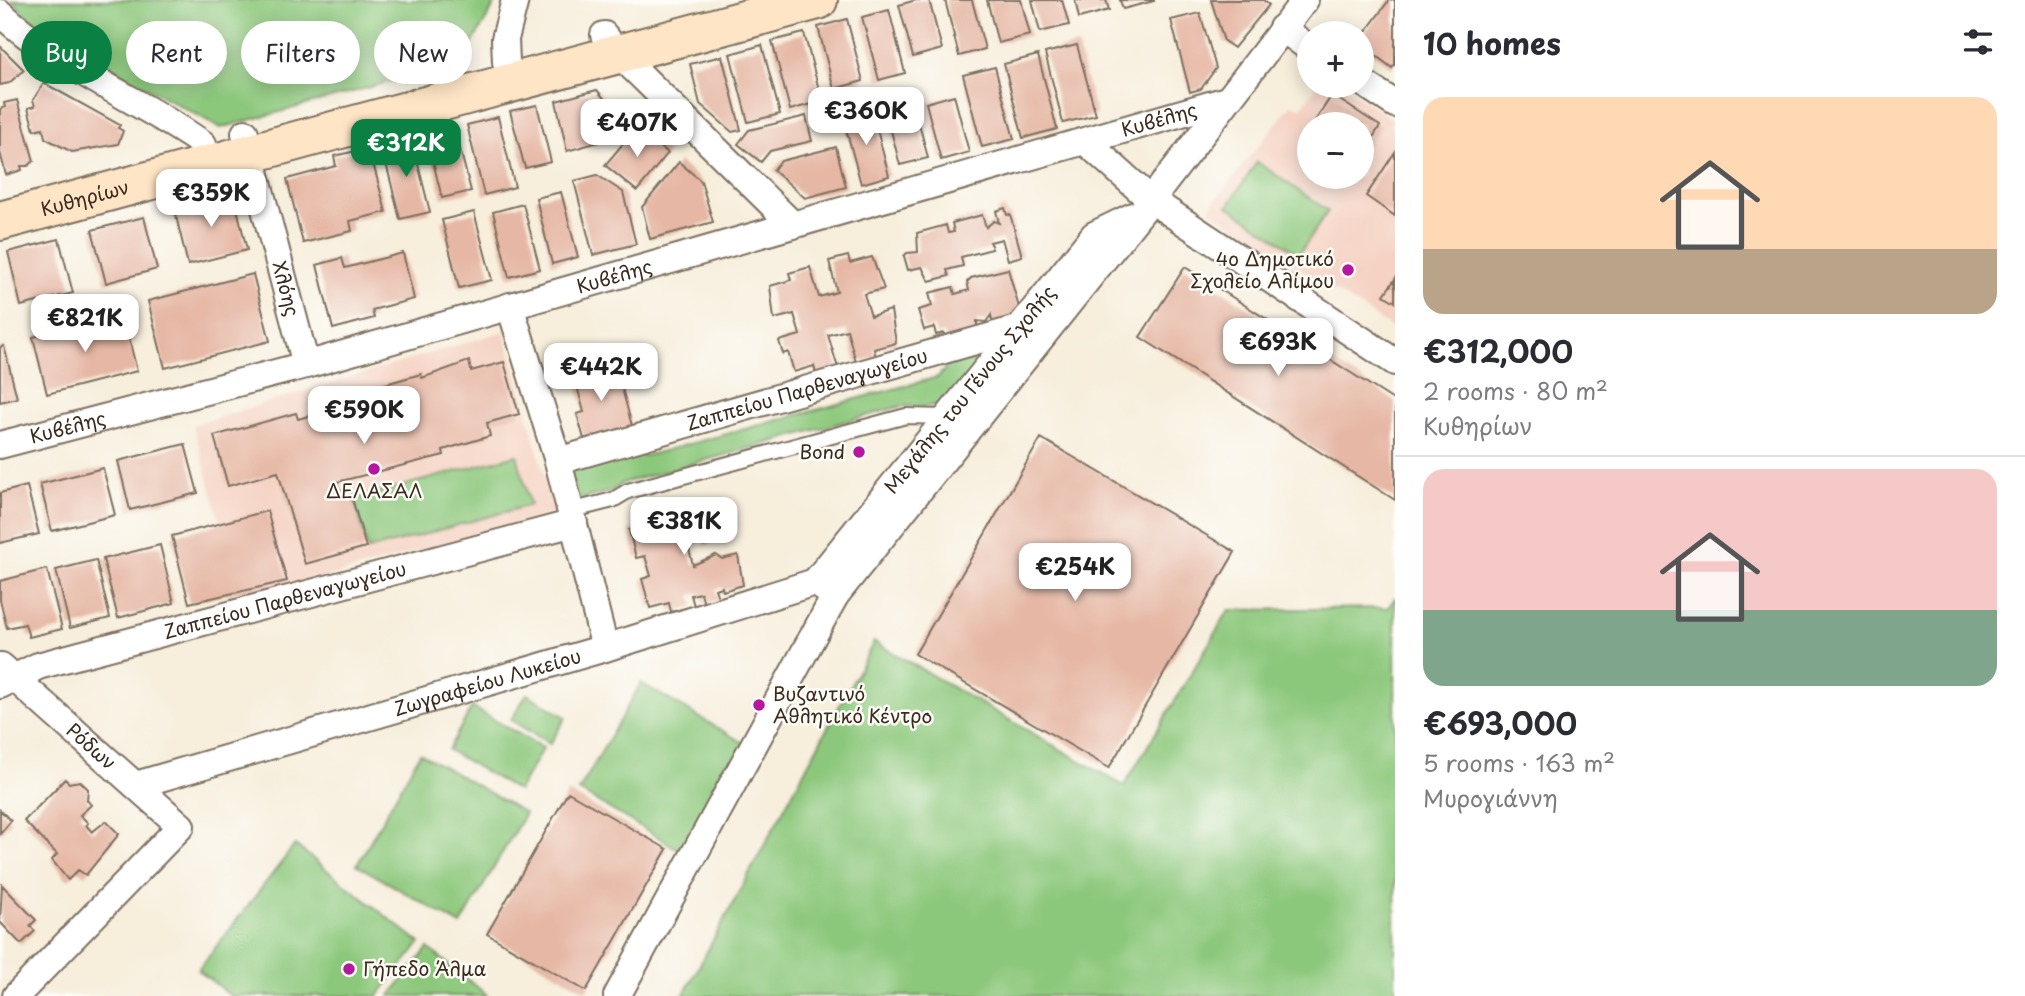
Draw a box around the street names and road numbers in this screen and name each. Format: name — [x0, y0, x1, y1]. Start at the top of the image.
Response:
street label: Κυβέλης — [1118, 94, 1200, 143]
street label: Κυθηρίων — [37, 172, 132, 222]
street label: Κυβέλης — [573, 251, 655, 300]
street label: Χλόης — [266, 258, 308, 319]
street label: Μεγάλης του Γένους Σχολής — [877, 279, 1061, 499]
street label: Ζαππείου Παρθεναγωγείου — [683, 340, 931, 436]
street label: Κυβέλης — [26, 403, 109, 450]
street label: Ζαππείου Παρθεναγωγείου — [160, 553, 409, 645]
street label: Ζωγραφείου Λυκείου — [390, 641, 584, 722]
street label: Ρόδων — [61, 716, 123, 775]

